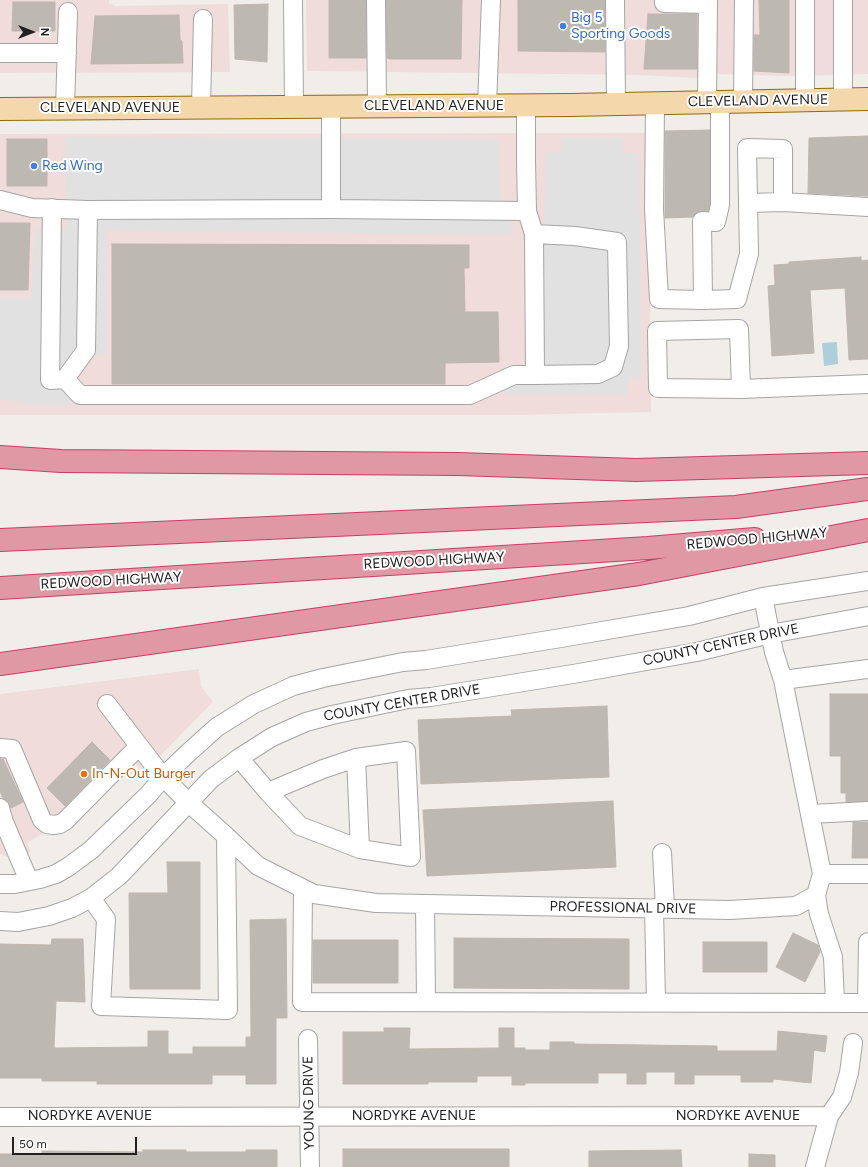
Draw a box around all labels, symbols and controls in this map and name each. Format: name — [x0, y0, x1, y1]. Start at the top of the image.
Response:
place label: Big 5 Sporting Goods — [571, 10, 670, 42]
north arrow — [12, 12, 52, 52]
marker: Big 5 Sporting Goods — [558, 21, 568, 31]
text: N — [38, 28, 51, 36]
street label: CLEVELAND AVENUE — [688, 91, 828, 111]
street label: CLEVELAND AVENUE — [364, 98, 504, 114]
street label: CLEVELAND AVENUE — [40, 100, 180, 116]
place label: Red Wing — [42, 158, 103, 174]
marker: Red Wing — [29, 161, 39, 171]
street label: REDWOOD HIGHWAY — [686, 524, 828, 554]
street label: REDWOOD HIGHWAY — [363, 549, 505, 573]
street label: REDWOOD HIGHWAY — [40, 569, 182, 593]
street label: COUNTY CENTER DRIVE — [642, 620, 800, 670]
street label: COUNTY CENTER DRIVE — [322, 681, 482, 725]
place label: In-N-Out Burger — [92, 766, 195, 782]
marker: In-N-Out Burger — [79, 769, 89, 779]
street label: PROFESSIONAL DRIVE — [550, 898, 696, 918]
street label: YOUNG DRIVE — [300, 1056, 318, 1150]
street label: NORDYKE AVENUE — [28, 1108, 152, 1124]
street label: NORDYKE AVENUE — [352, 1108, 476, 1124]
street label: NORDYKE AVENUE — [676, 1108, 800, 1124]
scale bar — [14, 1129, 139, 1155]
text: 50 m — [19, 1137, 47, 1151]

